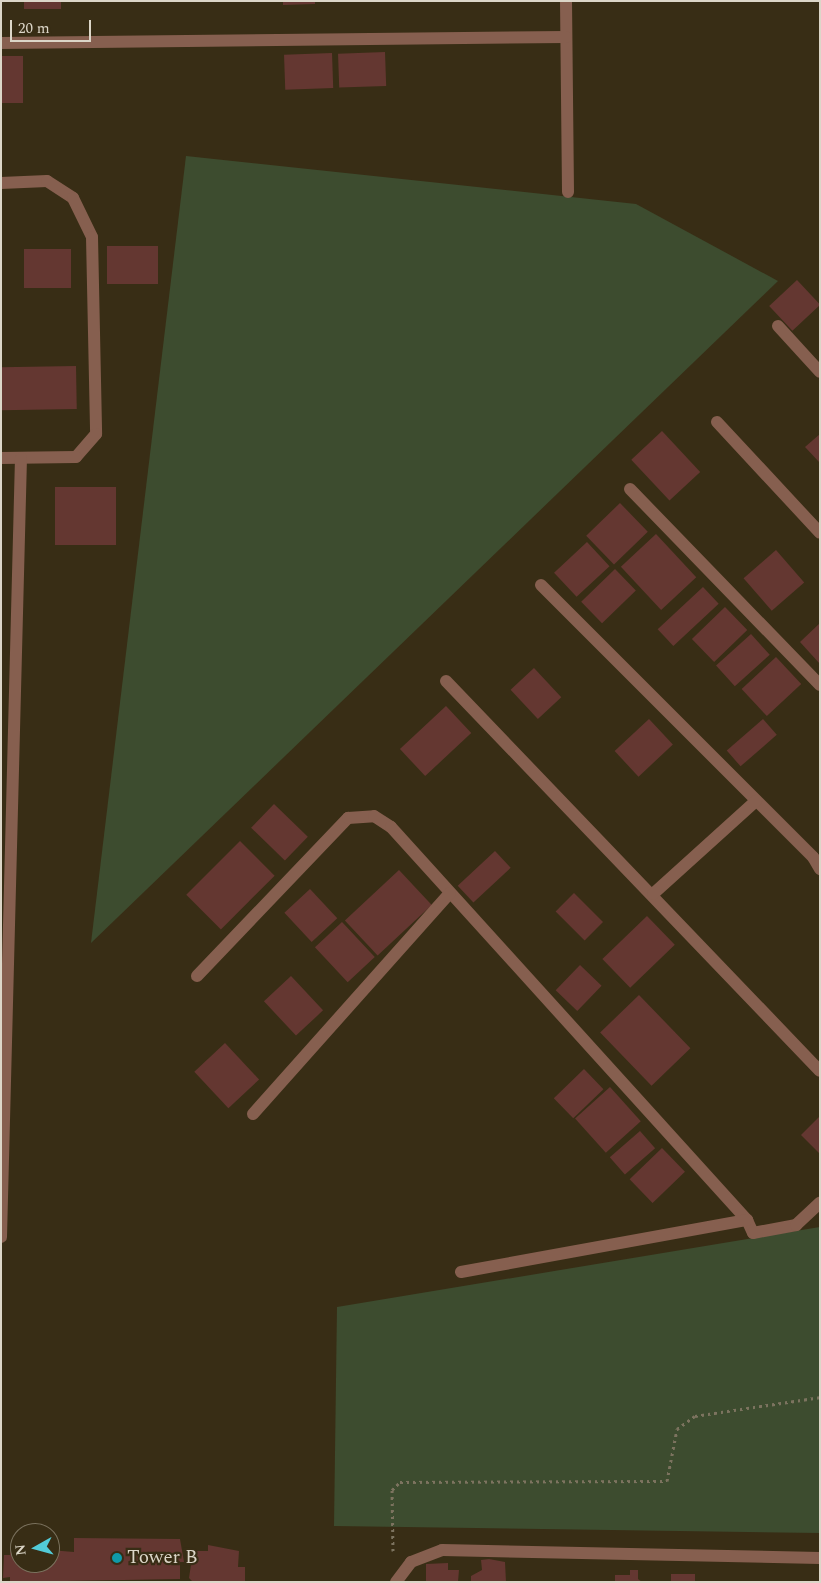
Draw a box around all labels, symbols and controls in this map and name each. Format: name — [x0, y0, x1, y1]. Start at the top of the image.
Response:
scale bar — [12, 10, 94, 42]
text: 20 m — [18, 17, 50, 40]
north arrow — [10, 1523, 60, 1573]
text: N — [9, 1543, 32, 1557]
place label: Tower B — [127, 1547, 197, 1569]
marker: Tower B — [111, 1552, 123, 1564]

